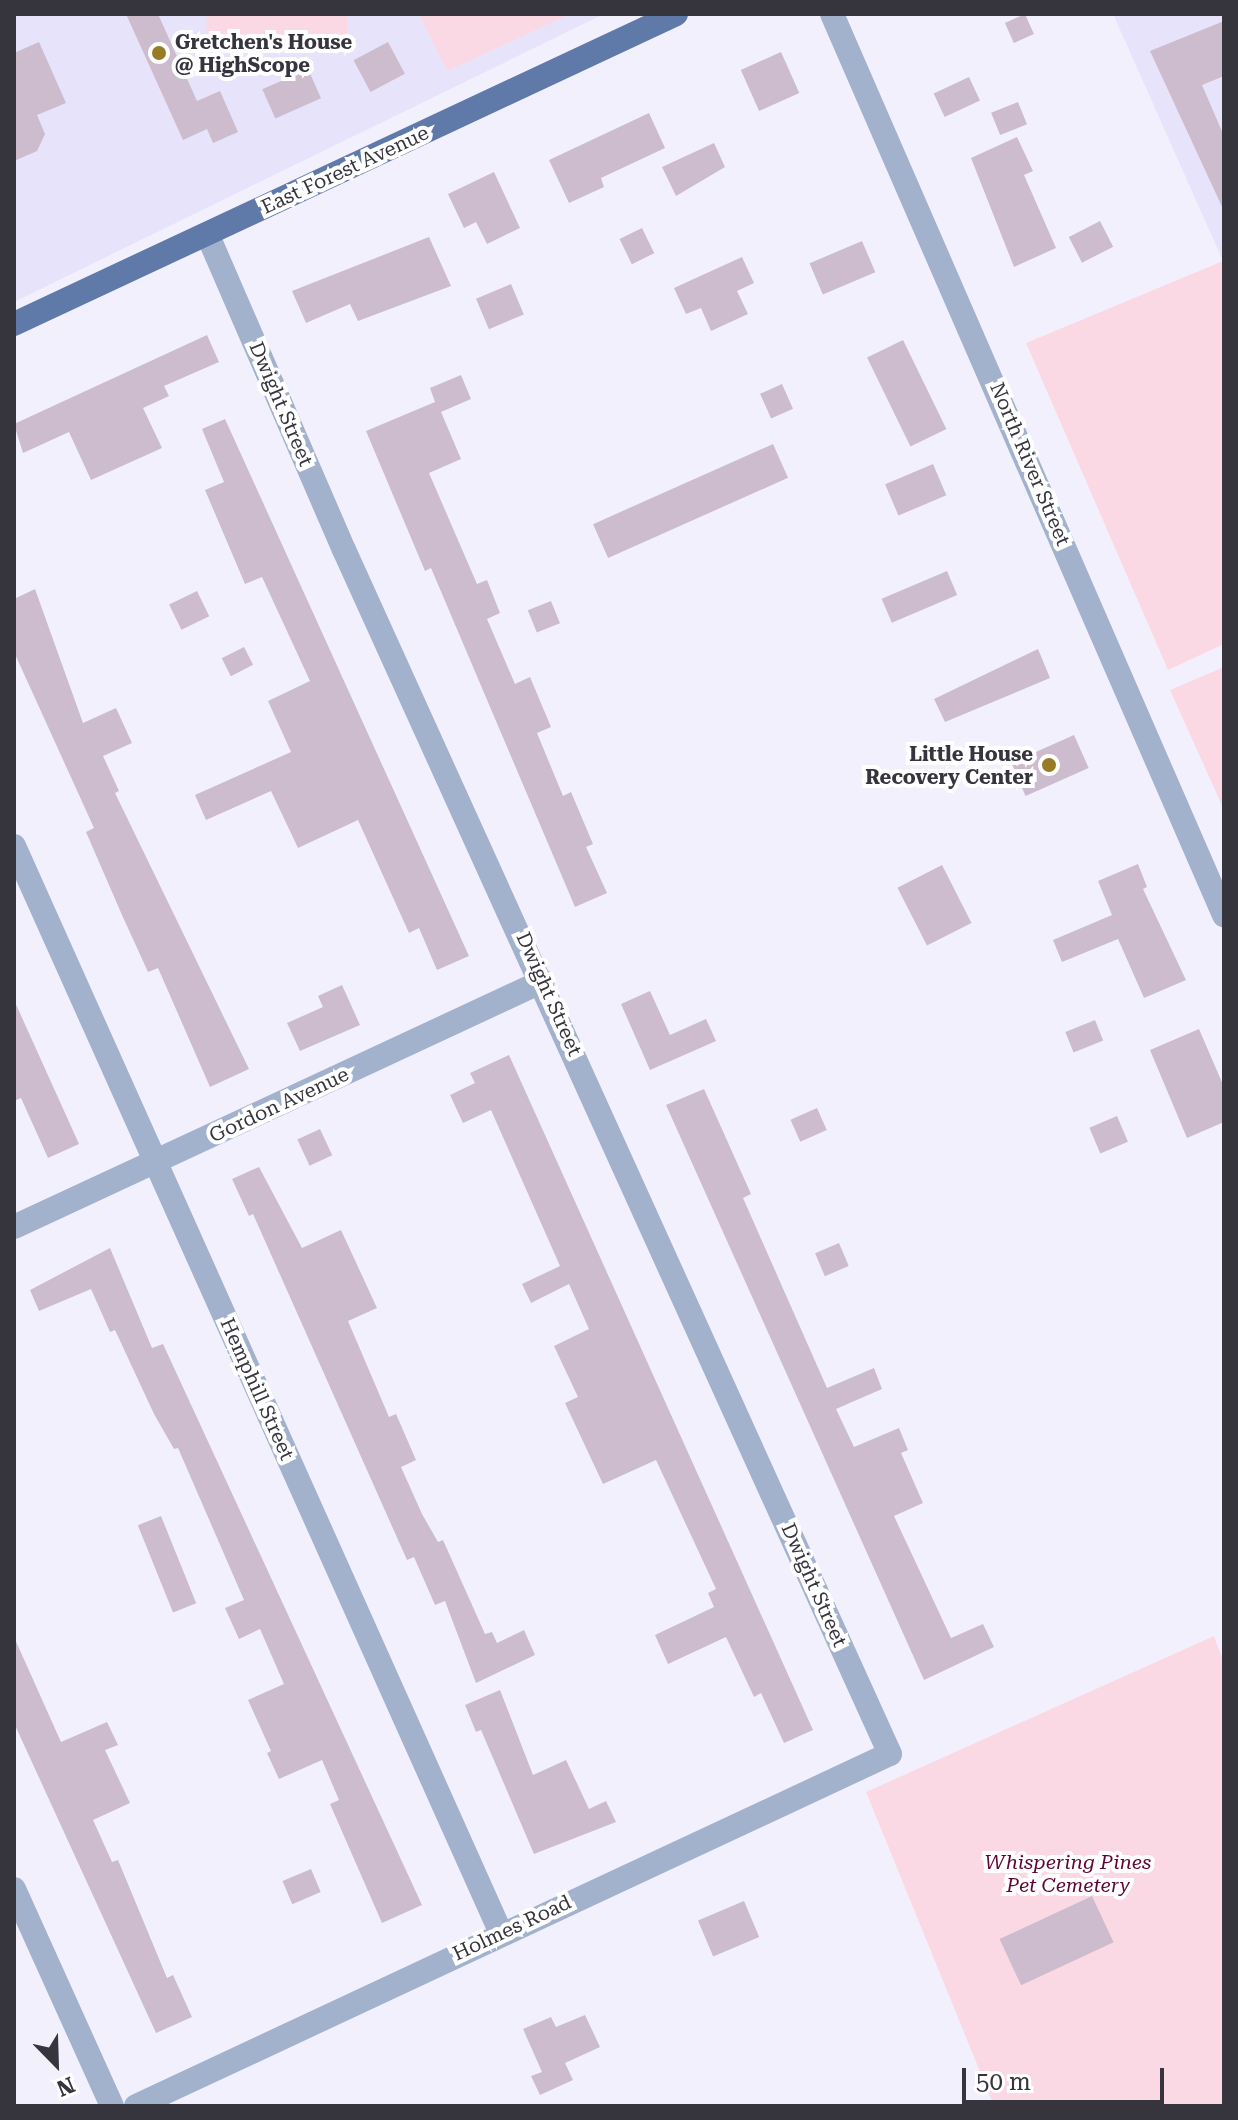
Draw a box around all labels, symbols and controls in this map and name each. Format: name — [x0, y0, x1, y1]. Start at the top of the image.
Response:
place label: Gretchen's House @ HighScope — [175, 30, 352, 77]
marker: Gretchen's House @ HighScope — [150, 44, 168, 62]
street label: East Forest Avenue — [258, 121, 432, 219]
street label: Dwight Street — [244, 338, 318, 470]
street label: North River Street — [985, 379, 1075, 549]
place label: Little House Recovery Center — [865, 742, 1033, 789]
marker: Little House Recovery Center — [1040, 756, 1058, 774]
street label: Dwight Street — [511, 929, 587, 1059]
street label: Gordon Avenue — [205, 1062, 353, 1148]
street label: Hemphill Street — [215, 1314, 299, 1464]
street label: Dwight Street — [776, 1520, 852, 1650]
park label: Whispering Pines Pet Cemetery — [985, 1850, 1151, 1897]
street label: Holmes Road — [449, 1890, 575, 1966]
north arrow — [16, 2024, 96, 2104]
scale bar — [966, 2052, 1168, 2102]
text: 50 m — [976, 2068, 1031, 2096]
text: N — [53, 2072, 78, 2101]

